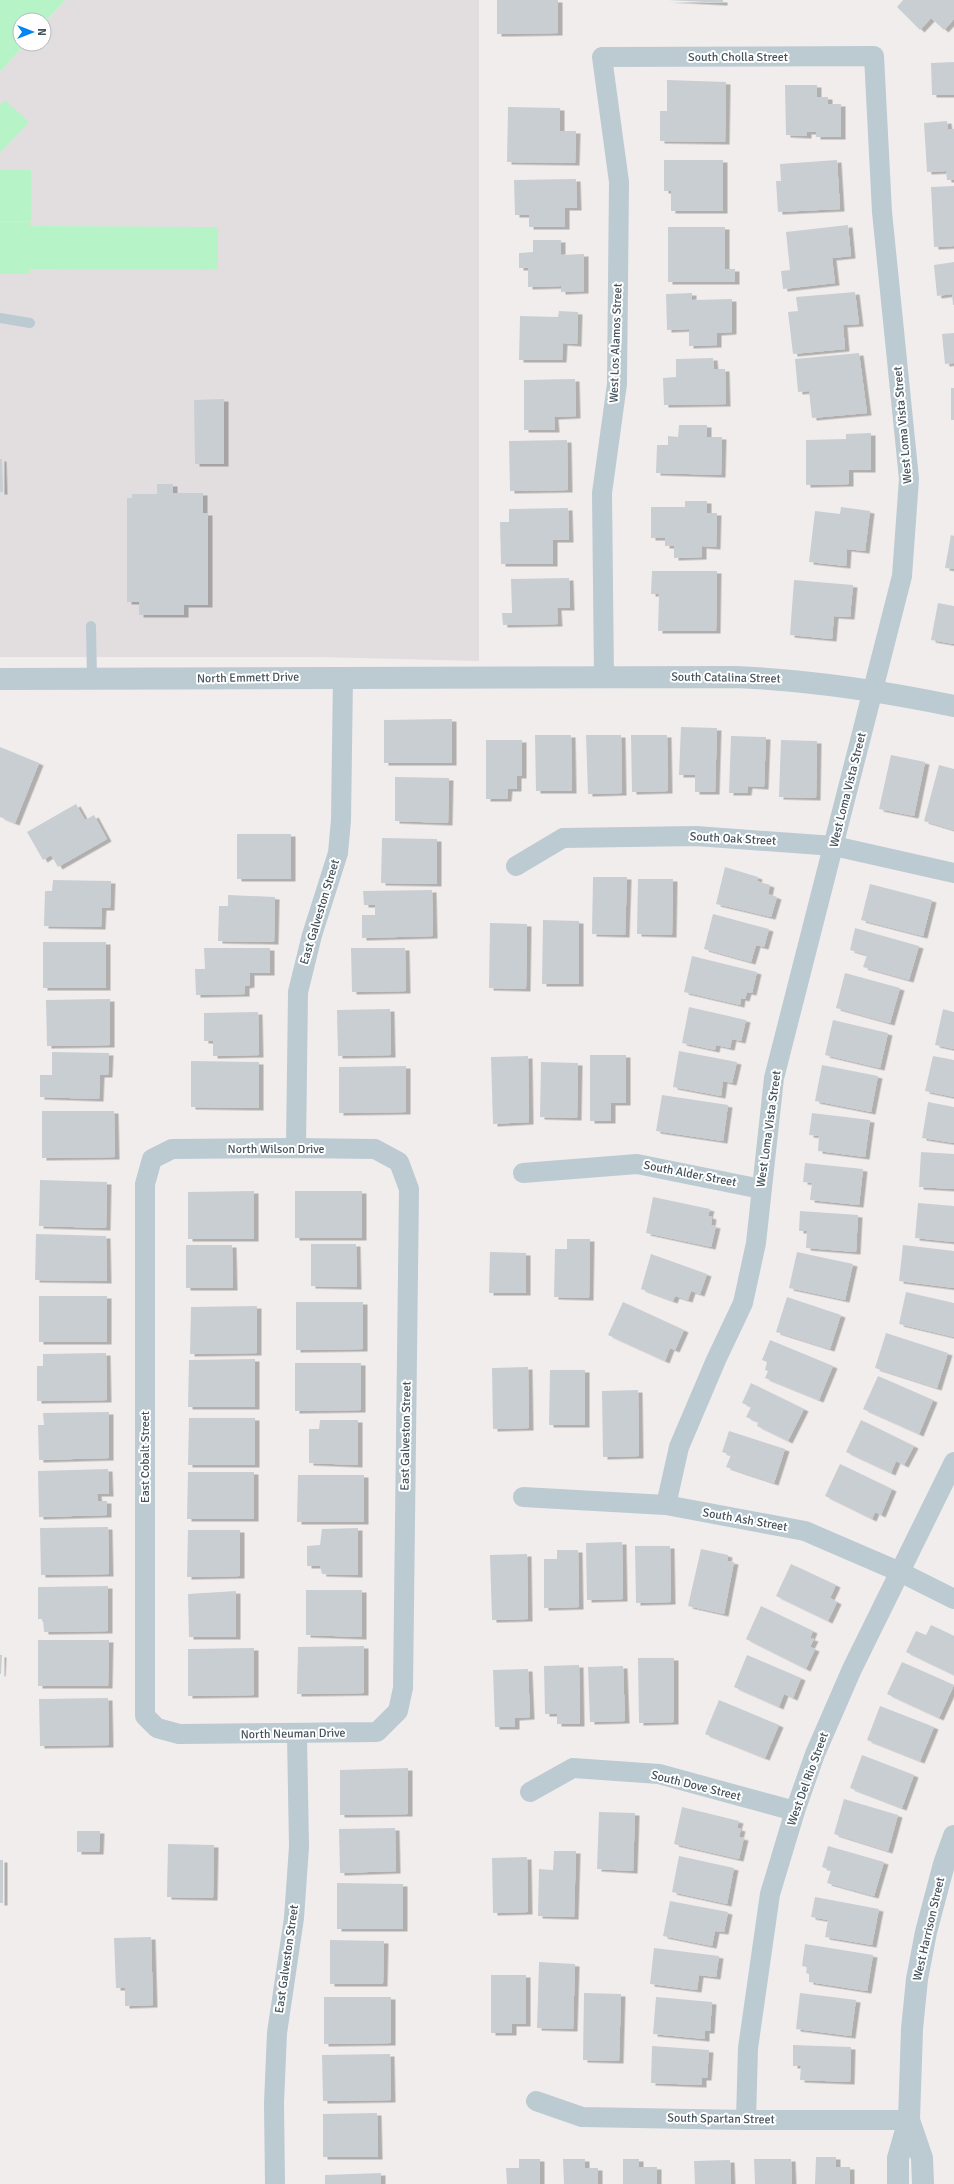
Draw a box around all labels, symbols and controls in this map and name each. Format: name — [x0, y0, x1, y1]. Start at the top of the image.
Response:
north arrow — [12, 12, 52, 52]
text: N — [35, 28, 48, 36]
street label: South Cholla Street — [688, 50, 788, 65]
street label: West Los Alamos Street — [606, 283, 626, 403]
street label: West Loma Vista Street — [890, 366, 916, 484]
street label: North Emmett Drive — [197, 670, 299, 686]
street label: South Catalina Street — [671, 670, 781, 686]
street label: West Loma Vista Street — [826, 731, 870, 849]
street label: South Oak Street — [689, 829, 777, 849]
street label: East Galveston Street — [297, 857, 343, 967]
street label: West Loma Vista Street — [753, 1070, 785, 1188]
street label: North Wilson Drive — [228, 1142, 324, 1157]
street label: South Alder Street — [642, 1158, 738, 1190]
street label: East Galveston Street — [398, 1381, 414, 1491]
street label: East Cobalt Street — [138, 1411, 153, 1503]
street label: South Ash Street — [701, 1505, 789, 1535]
street label: North Neuman Drive — [240, 1726, 346, 1742]
street label: West Del Rio Street — [784, 1730, 832, 1828]
street label: South Dove Street — [650, 1768, 742, 1804]
street label: West Harrison Street — [910, 1876, 948, 1982]
street label: East Galveston Street — [272, 1904, 302, 2014]
street label: South Spartan Street — [667, 2111, 775, 2127]

